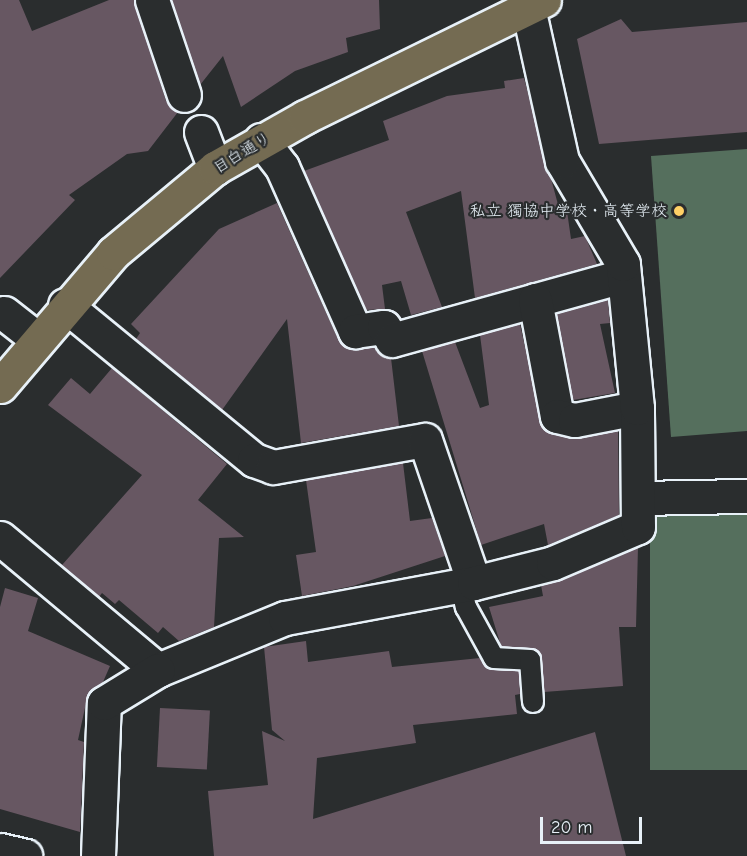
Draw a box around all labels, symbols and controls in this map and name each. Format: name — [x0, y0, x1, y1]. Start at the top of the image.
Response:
street label: 目白通り — [210, 128, 274, 178]
place label: 私立 獨協中学校・高等学校 — [470, 201, 667, 221]
marker: 私立 獨協中学校・高等学校 — [672, 204, 686, 218]
scale bar — [543, 805, 645, 843]
text: 20 m — [551, 817, 592, 838]

